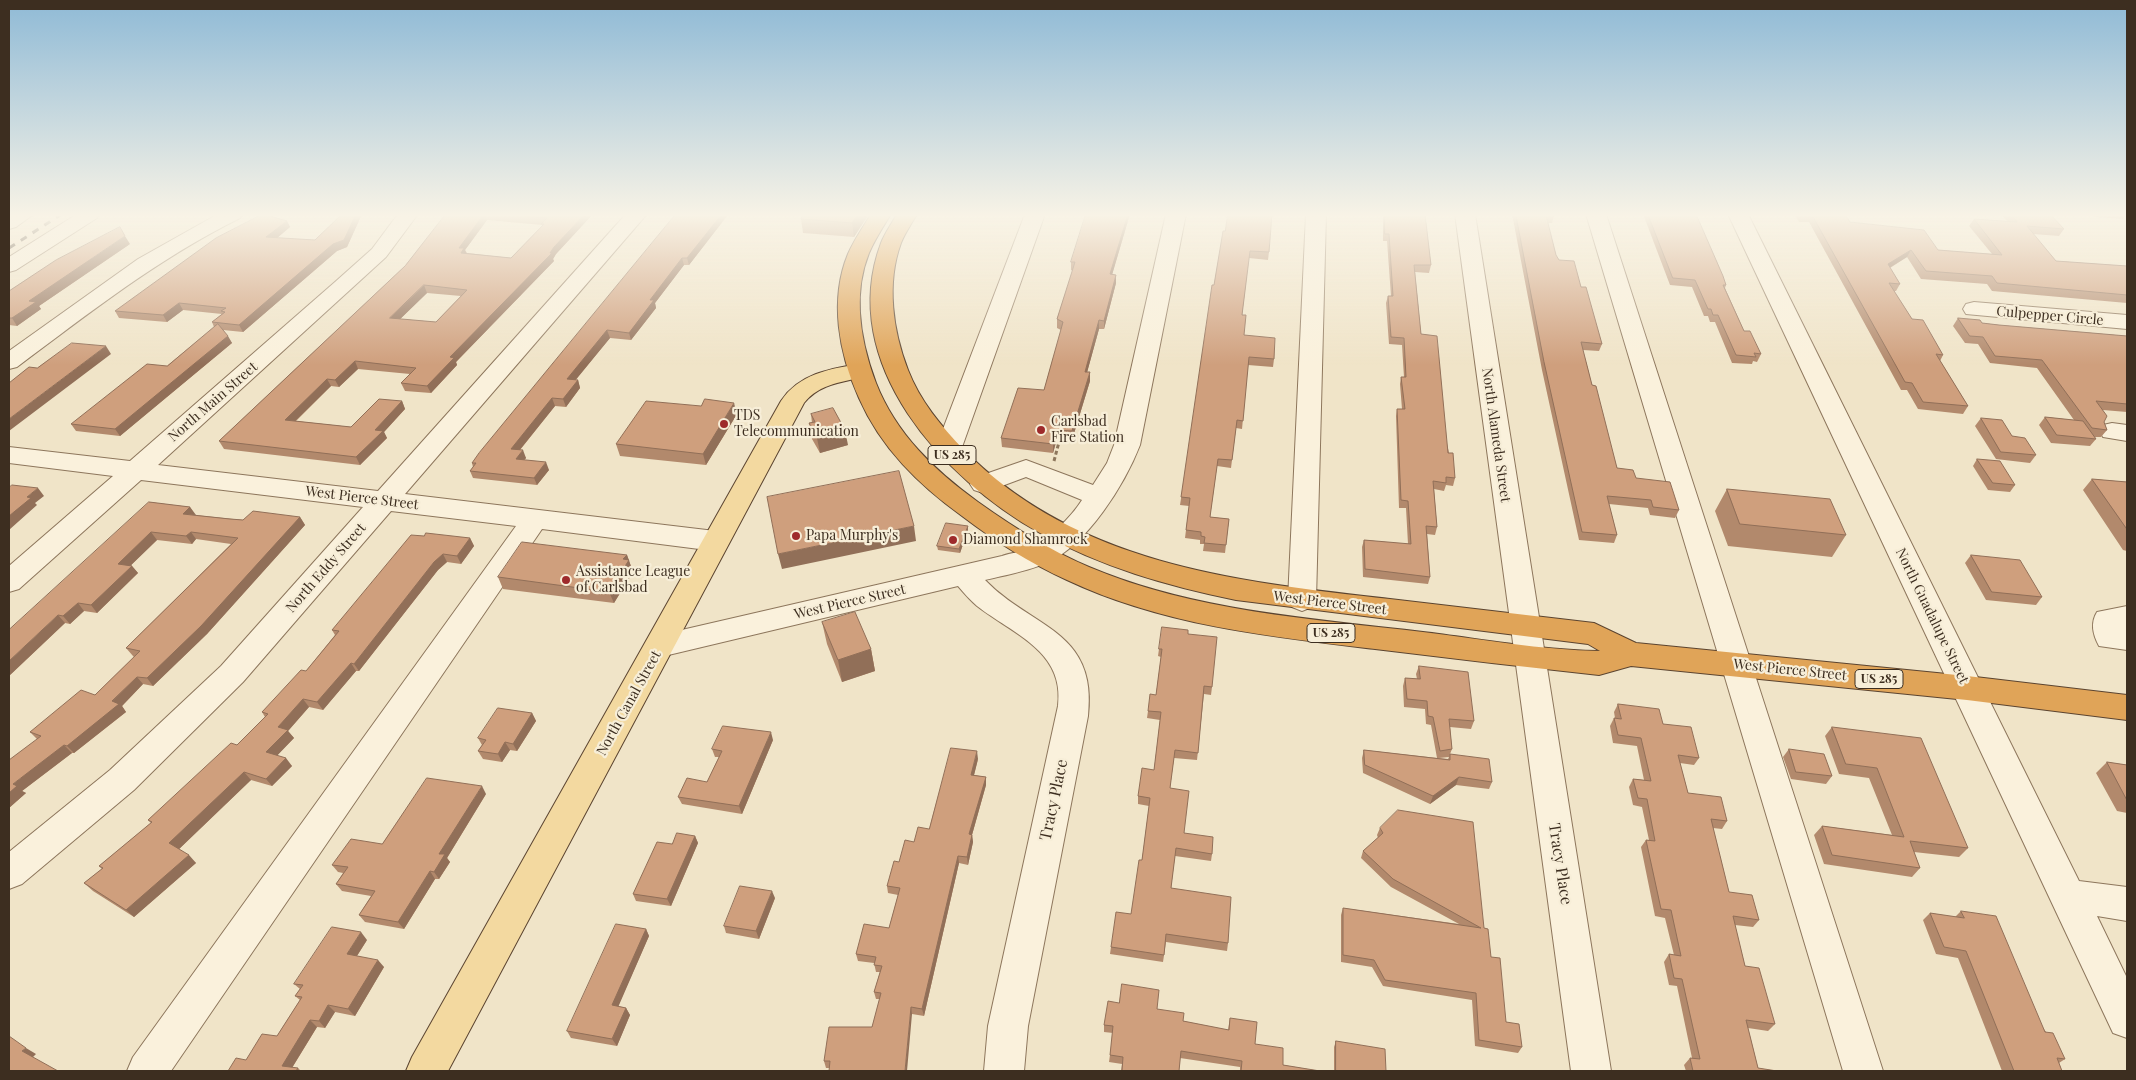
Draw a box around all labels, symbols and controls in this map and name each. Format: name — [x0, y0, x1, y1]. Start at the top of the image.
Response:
street label: Culpepper Circle — [1996, 303, 2104, 329]
street label: North Main Street — [165, 359, 261, 445]
street label: North Alameda Street — [1478, 367, 1514, 503]
place label: TDS Telecommunication — [734, 408, 859, 441]
place label: Carlsbad Fire Station — [1051, 414, 1124, 447]
marker: TDS Telecommunication — [718, 418, 730, 430]
marker: Carlsbad Fire Station — [1035, 424, 1047, 436]
road number: US 285 — [928, 446, 976, 464]
street label: West Pierce Street — [305, 483, 419, 513]
street label: North Eddy Street — [283, 520, 369, 616]
place label: Papa Murphy's — [806, 528, 898, 544]
marker: Papa Murphy's — [790, 530, 802, 542]
place label: Diamond Shamrock — [963, 532, 1088, 548]
marker: Diamond Shamrock — [947, 534, 959, 546]
street label: North Guadalupe Street — [1892, 545, 1972, 687]
place label: Assistance League of Carlsbad — [576, 564, 690, 596]
marker: Assistance League of Carlsbad — [560, 574, 572, 586]
street label: West Pierce Street — [793, 581, 907, 623]
street label: West Pierce Street — [1273, 588, 1387, 618]
road number: US 285 — [1307, 624, 1355, 642]
street label: North Canal Street — [593, 648, 665, 758]
street label: West Pierce Street — [1733, 656, 1847, 684]
road number: US 285 — [1855, 670, 1903, 689]
street label: Tracy Place — [1036, 758, 1072, 842]
street label: Tracy Place — [1544, 822, 1576, 906]

